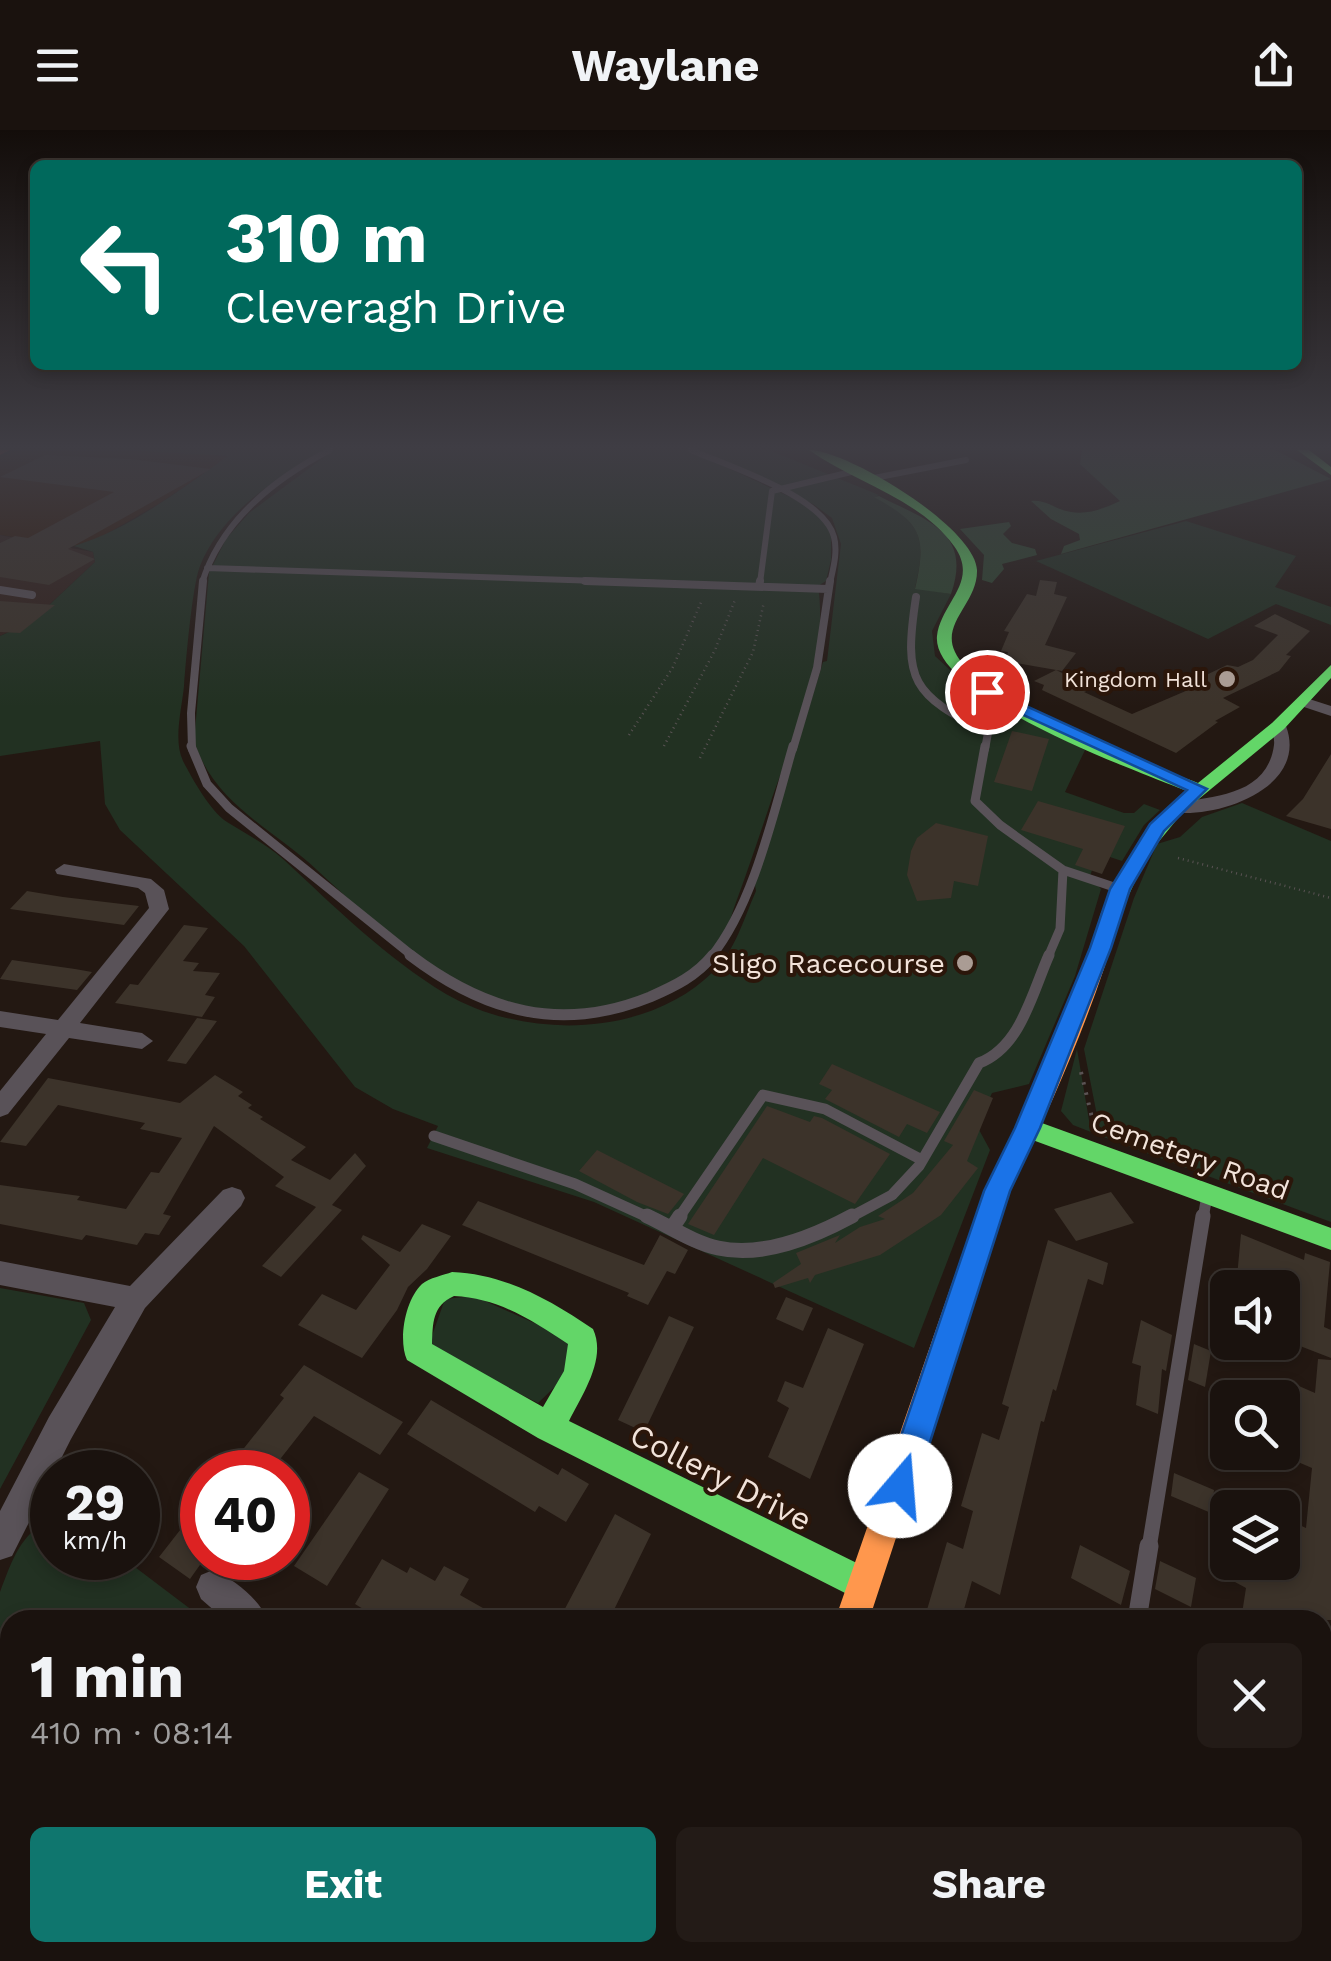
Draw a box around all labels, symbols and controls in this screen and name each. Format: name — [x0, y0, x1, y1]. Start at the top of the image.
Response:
icon: menu — [30, 38, 85, 93]
icon: share — [1246, 38, 1301, 93]
text: Waylane — [571, 39, 760, 92]
text: 310 m — [225, 197, 428, 279]
icon: left — [60, 200, 190, 330]
text: Cleveragh Drive — [225, 281, 567, 334]
pin — [945, 650, 1030, 735]
icon: arrive — [960, 665, 1015, 720]
place label: Kingdom Hall — [1064, 667, 1207, 692]
marker: Kingdom Hall — [1216, 668, 1238, 690]
place label: Sligo Racecourse — [712, 947, 945, 980]
marker: Sligo Racecourse — [954, 952, 976, 974]
street label: Cemetery Road — [1086, 1105, 1294, 1207]
map controls — [1210, 1270, 1300, 1580]
button: sound — [1210, 1270, 1300, 1360]
button: search — [1210, 1380, 1300, 1470]
street label: Collery Drive — [624, 1415, 818, 1539]
position arrow — [848, 1434, 952, 1538]
speed limit sign: 40 — [180, 1450, 310, 1580]
text: 29 — [65, 1473, 125, 1532]
button: layers — [1210, 1490, 1300, 1580]
text: km/h — [63, 1526, 127, 1555]
text: 1 min — [30, 1641, 184, 1712]
button: close — [1197, 1643, 1302, 1748]
text: 410 m · 08:14 — [30, 1714, 233, 1752]
button: Exit — [30, 1827, 656, 1942]
button: Share — [676, 1827, 1302, 1942]

